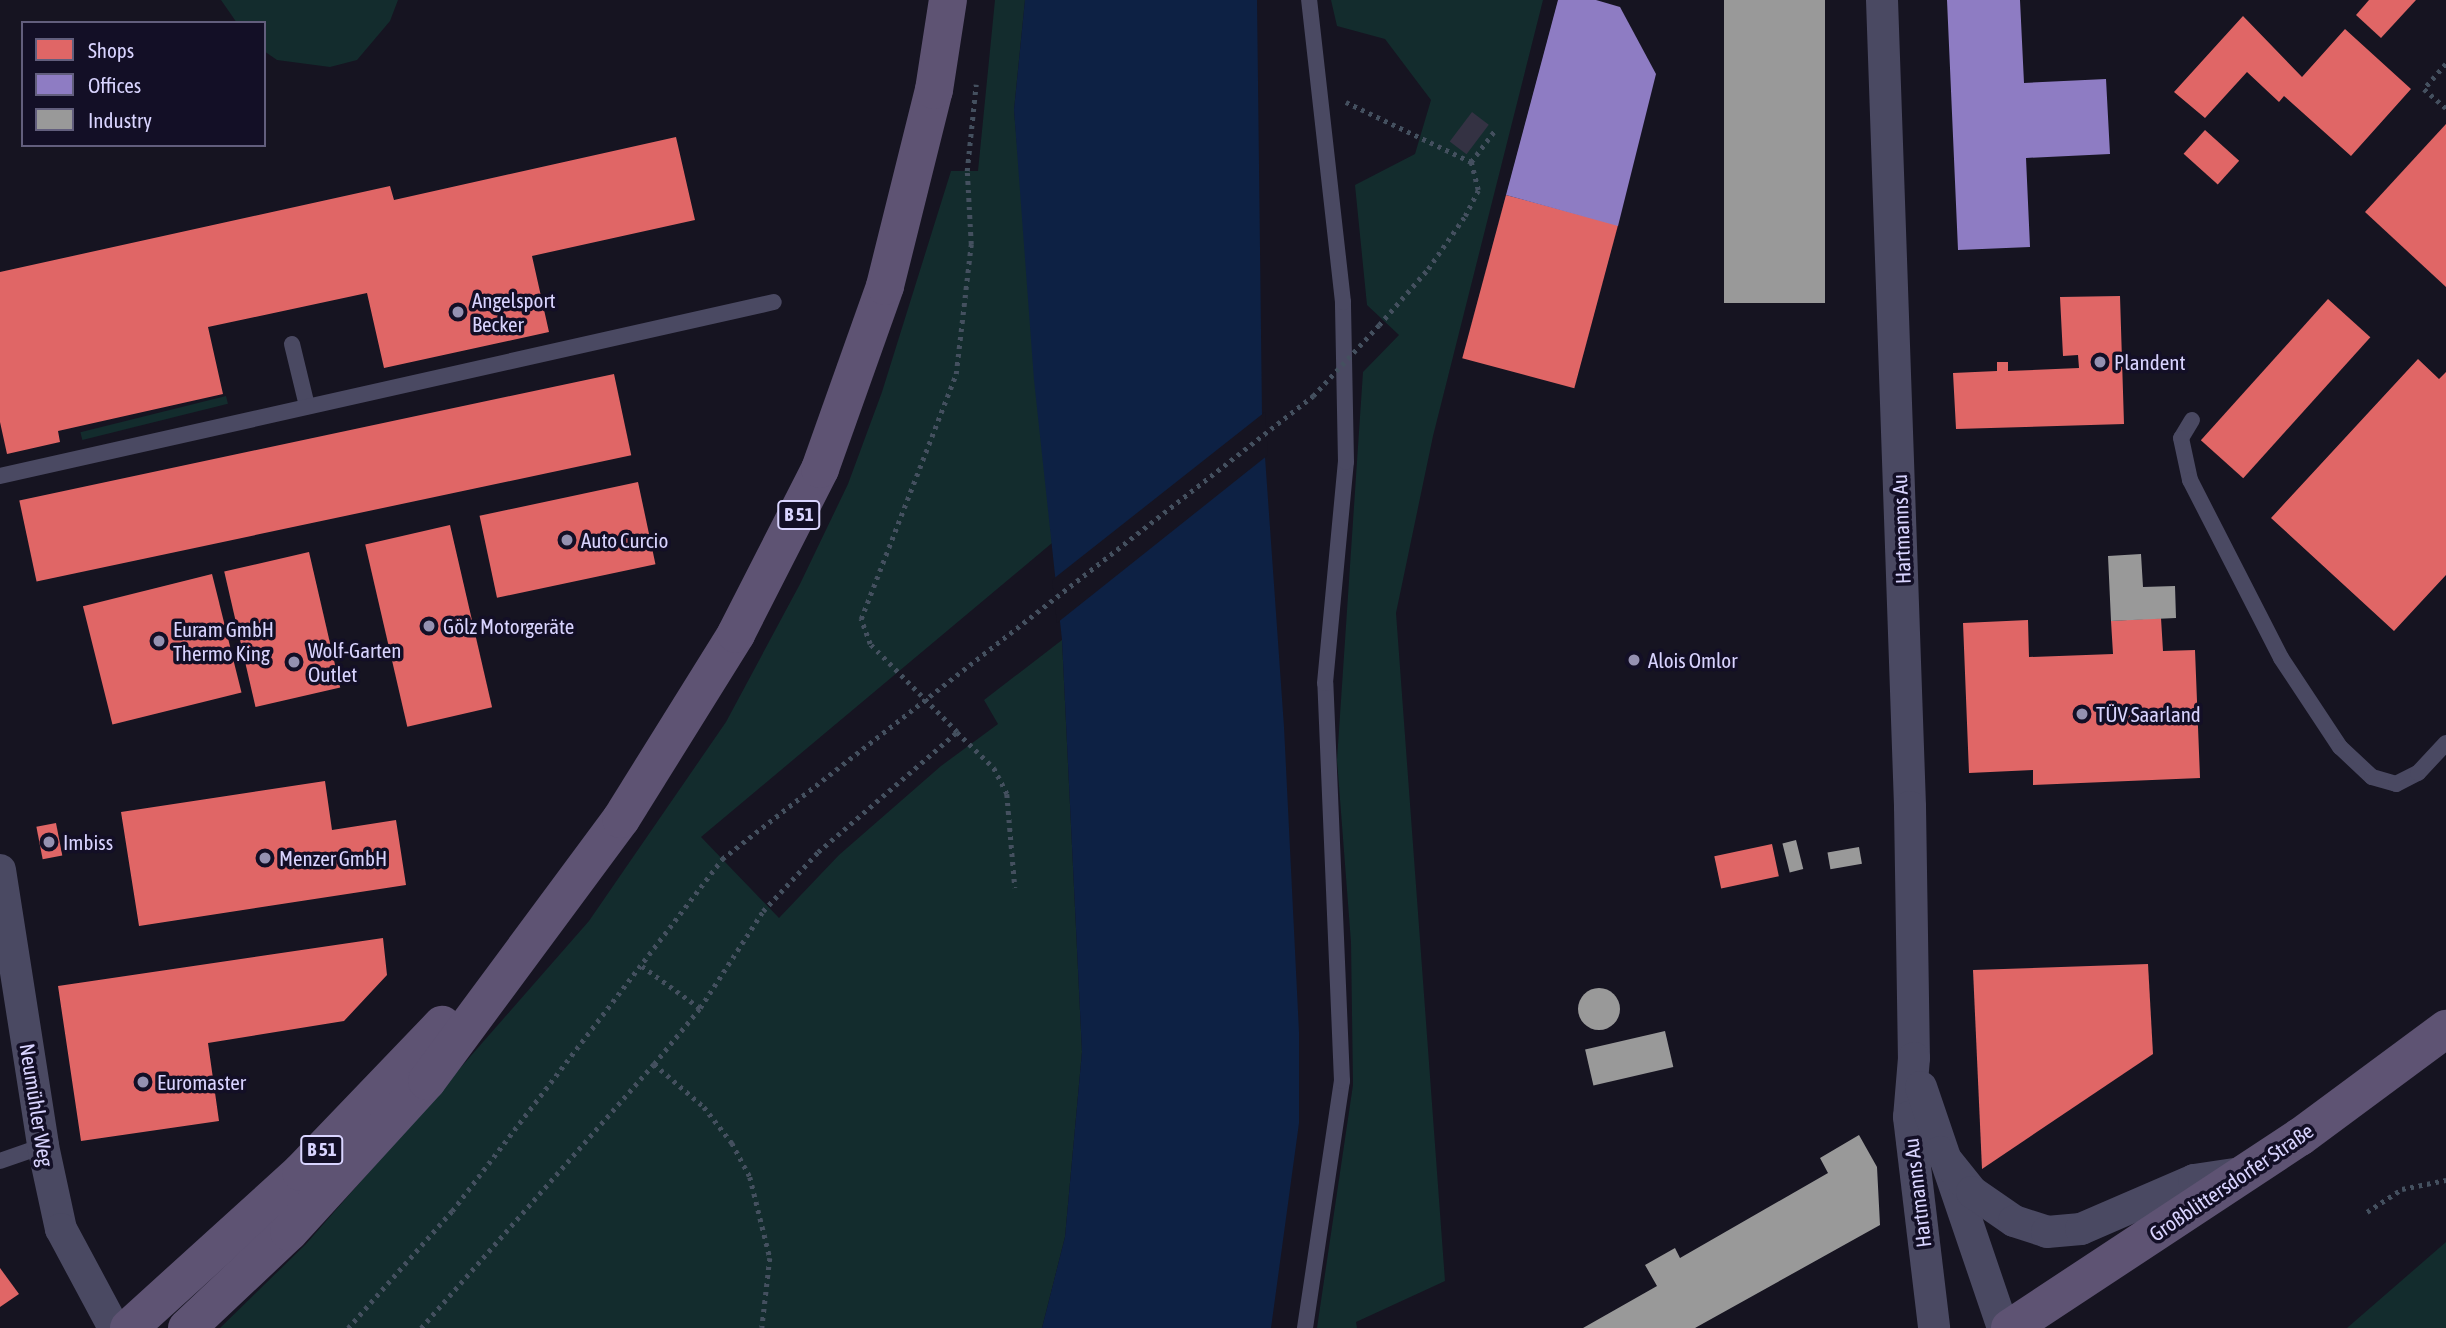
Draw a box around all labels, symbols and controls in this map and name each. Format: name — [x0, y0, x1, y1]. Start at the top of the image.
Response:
legend — [21, 21, 266, 147]
text: Shops — [88, 38, 134, 62]
text: Offices — [88, 73, 141, 97]
text: Industry — [88, 108, 152, 132]
place label: Angelsport Becker — [472, 287, 555, 337]
marker: Angelsport Becker — [450, 304, 466, 320]
place label: Plandent — [2114, 349, 2186, 375]
marker: Plandent — [2092, 354, 2108, 370]
street label: Hartmanns Au — [1886, 474, 1916, 584]
road number: B 51 — [776, 500, 822, 530]
place label: Auto Curcio — [581, 527, 668, 553]
marker: Auto Curcio — [559, 532, 575, 548]
place label: Gölz Motorgeräte — [443, 613, 574, 639]
place label: Euram GmbH Thermo King — [173, 616, 274, 666]
marker: Gölz Motorgeräte — [421, 618, 437, 634]
marker: Euram GmbH Thermo King — [151, 633, 167, 649]
place label: Wolf-Garten Outlet — [308, 637, 402, 687]
place label: Alois Omlor — [1648, 647, 1737, 673]
marker: Alois Omlor — [1626, 652, 1642, 668]
marker: Wolf-Garten Outlet — [286, 654, 302, 670]
place label: TÜV Saarland — [2096, 701, 2201, 727]
marker: TÜV Saarland — [2074, 706, 2090, 722]
place label: Imbiss — [63, 829, 113, 855]
marker: Imbiss — [41, 834, 57, 850]
place label: Menzer GmbH — [279, 845, 387, 871]
marker: Menzer GmbH — [257, 850, 273, 866]
street label: Neumühler Weg — [15, 1041, 59, 1169]
place label: Euromaster — [157, 1069, 246, 1095]
marker: Euromaster — [135, 1074, 151, 1090]
street label: Großblittersdorfer Straße — [2144, 1118, 2318, 1246]
road number: B 51 — [299, 1134, 345, 1166]
street label: Hartmanns Au — [1898, 1137, 1936, 1249]

